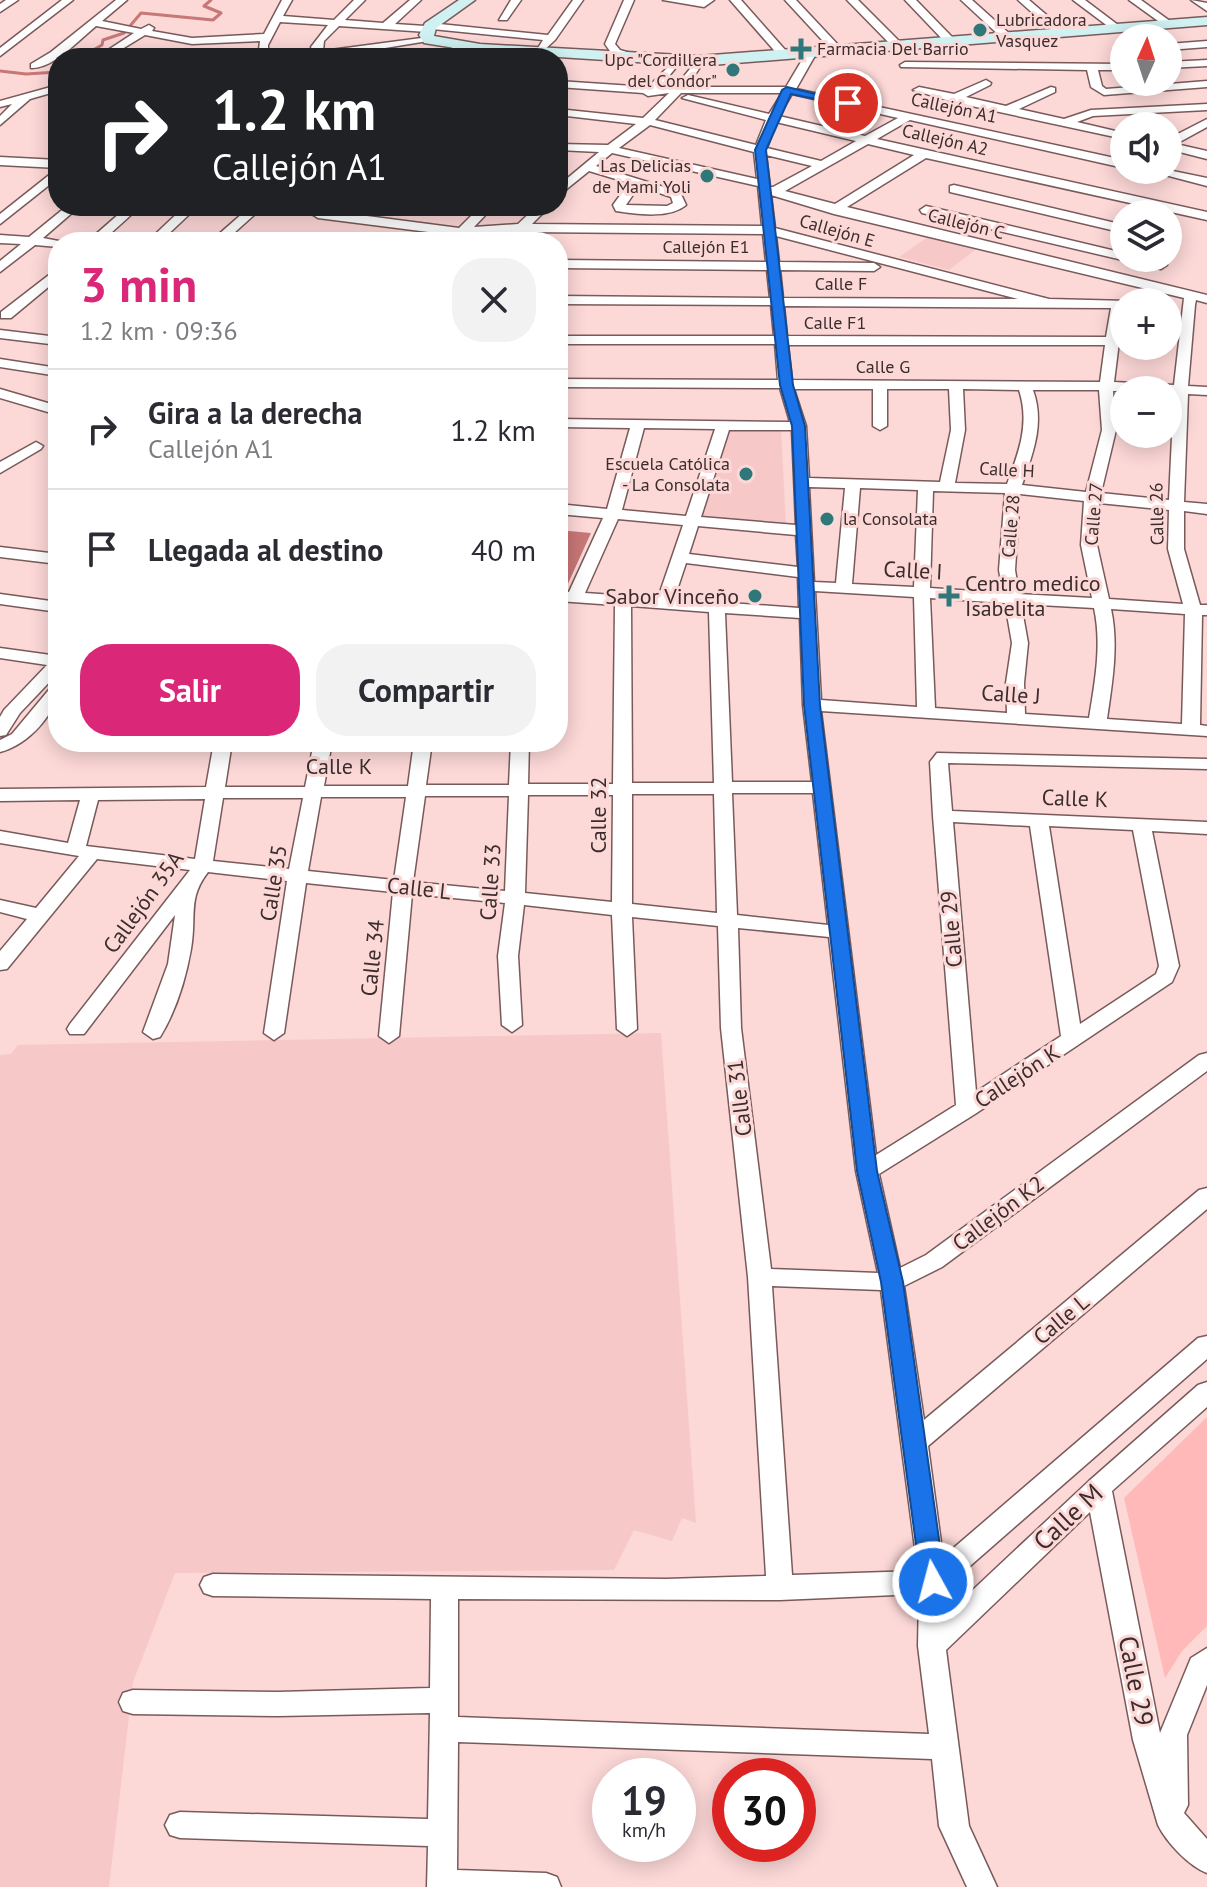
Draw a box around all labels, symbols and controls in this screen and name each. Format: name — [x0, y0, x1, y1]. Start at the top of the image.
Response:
place label: Lubricadora Vasquez — [995, 8, 1087, 52]
marker: Lubricadora Vasquez — [971, 21, 989, 39]
north arrow — [1110, 24, 1182, 96]
map controls — [1110, 24, 1182, 448]
place label: Farmacia Del Barrio — [817, 37, 969, 60]
marker: Farmacia Del Barrio — [792, 40, 810, 58]
place label: Upc "Cordillera del Condor" — [604, 48, 717, 92]
marker: Upc "Cordillera del Condor" — [724, 61, 742, 79]
pin — [814, 69, 882, 137]
text: 1.2 km — [212, 73, 376, 145]
icon: right — [80, 80, 184, 184]
icon: arrive — [826, 81, 870, 125]
street label: Callejón A1 — [909, 87, 999, 128]
button: sound — [1110, 112, 1182, 184]
street label: Callejón A2 — [900, 118, 990, 161]
text: Callejón A1 — [212, 143, 387, 190]
place label: Las Delicias de Mami Yoli — [592, 154, 691, 198]
marker: Las Delicias de Mami Yoli — [698, 167, 716, 185]
button: layers — [1110, 200, 1182, 272]
street label: Callejón C — [926, 203, 1007, 244]
street label: Callejón E — [797, 209, 877, 252]
street label: Callejón E1 — [662, 235, 750, 258]
text: 3 min — [80, 253, 197, 315]
button: close — [452, 258, 536, 342]
street label: Calle F — [815, 272, 867, 295]
button: + — [1110, 288, 1182, 360]
street label: Calle F1 — [804, 311, 866, 334]
text: 1.2 km · 09:36 — [80, 314, 238, 347]
street label: Calle G — [856, 355, 910, 378]
button: − — [1110, 376, 1182, 448]
text: Gira a la derecha — [148, 393, 362, 432]
icon: right — [80, 407, 124, 451]
text: 1.2 km — [450, 410, 536, 449]
text: Callejón A1 — [148, 432, 274, 465]
place label: Escuela Católica - La Consolata — [605, 452, 730, 496]
street label: Calle H — [979, 457, 1035, 482]
marker: Escuela Católica - La Consolata — [737, 465, 755, 483]
street label: Calle 27 — [1079, 482, 1108, 546]
street label: Calle 26 — [1144, 482, 1169, 546]
street label: Calle 28 — [996, 494, 1025, 558]
place label: la Consolata — [843, 507, 938, 530]
marker: la Consolata — [818, 510, 836, 528]
icon: arrive — [80, 527, 124, 571]
text: Llegada al destino — [148, 530, 383, 569]
text: 40 m — [471, 530, 536, 569]
street label: Calle I — [883, 554, 943, 586]
place label: Centro medico Isabelita — [965, 569, 1101, 622]
place label: Sabor Vinceño — [605, 582, 739, 610]
marker: Sabor Vinceño — [746, 587, 764, 605]
marker: Centro medico Isabelita — [940, 587, 958, 605]
button: Salir — [80, 644, 300, 736]
button: Compartir — [316, 644, 536, 736]
street label: Calle J — [980, 678, 1042, 710]
street label: Calle K — [306, 752, 372, 780]
street label: Calle 32 — [584, 777, 612, 853]
street label: Calle K — [1041, 783, 1109, 813]
street label: Calle 35 — [253, 843, 293, 923]
street label: Calle 33 — [473, 843, 507, 921]
street label: Callejón 35A — [97, 845, 190, 959]
street label: Calle L — [386, 871, 452, 905]
street label: Calle 29 — [934, 889, 968, 969]
street label: Calle 34 — [354, 918, 390, 998]
street label: Callejón K — [969, 1038, 1065, 1114]
street label: Calle 31 — [720, 1058, 758, 1138]
street label: Callejón K2 — [946, 1169, 1050, 1257]
street label: Calle L — [1027, 1288, 1095, 1350]
street label: Calle M — [1026, 1476, 1109, 1557]
position arrow — [891, 1540, 975, 1624]
street label: Calle 29 — [1112, 1633, 1161, 1729]
speed limit sign: 30 — [712, 1758, 816, 1862]
text: 19 — [621, 1774, 667, 1826]
text: km/h — [622, 1817, 666, 1843]

